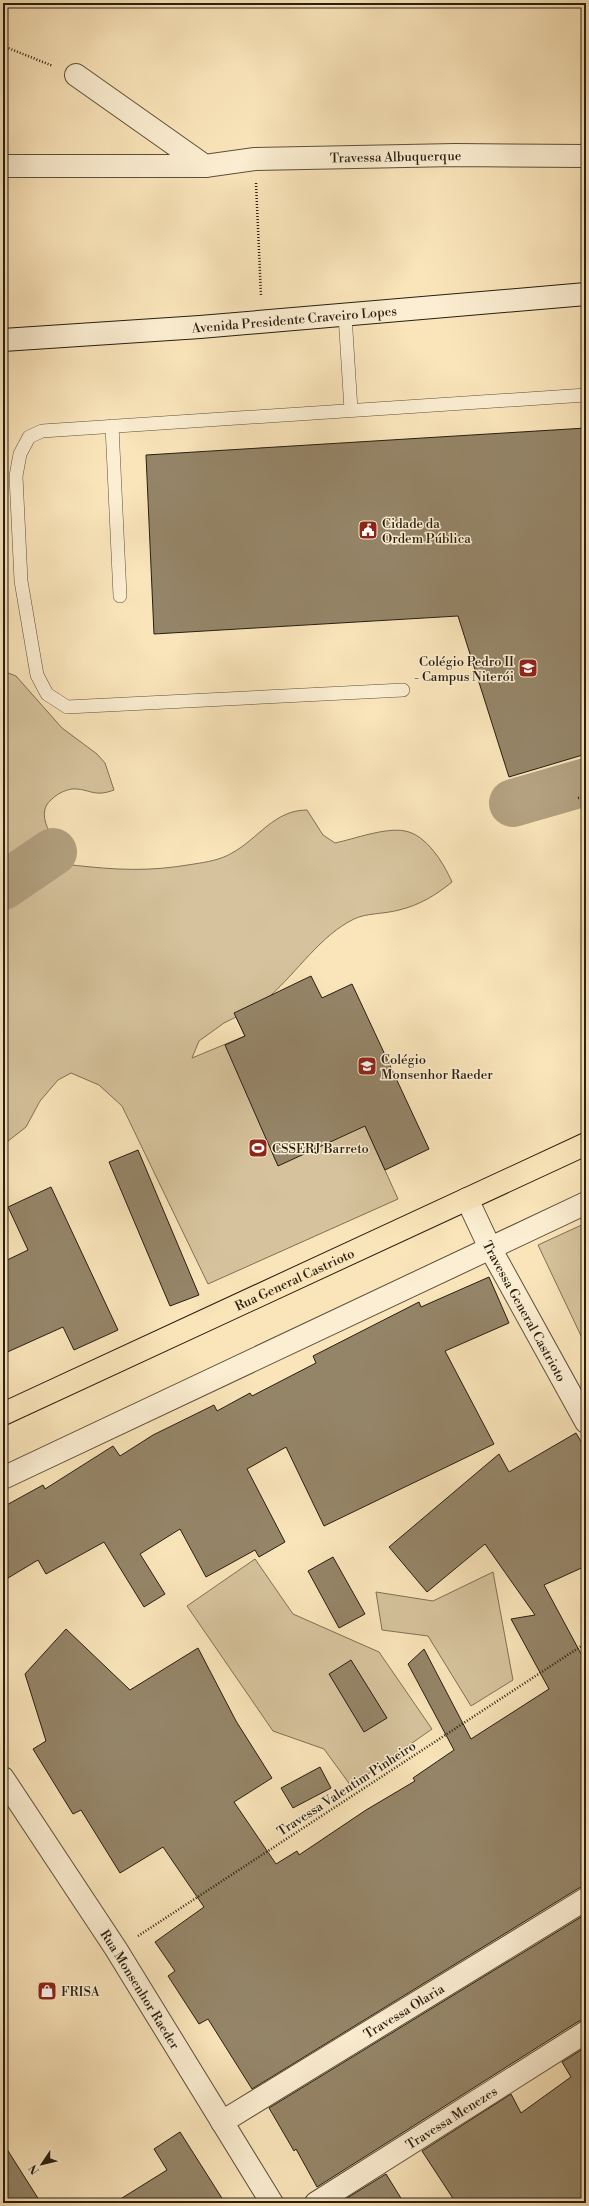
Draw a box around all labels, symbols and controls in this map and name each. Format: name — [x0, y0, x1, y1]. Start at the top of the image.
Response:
street label: Travessa Albuquerque — [330, 148, 462, 166]
street label: Avenida Presidente Craveiro Lopes — [190, 303, 398, 337]
place label: Cidade da Ordem Pública — [382, 516, 471, 547]
public building icon: Cidade da Ordem Pública — [357, 519, 379, 541]
place label: Colégio Pedro II - Campus Niterói — [414, 654, 514, 685]
school or university icon: Colégio Pedro II - Campus Niterói — [517, 657, 539, 679]
place label: Colégio Monsenhor Raeder — [381, 1052, 493, 1083]
school or university icon: Colégio Monsenhor Raeder — [356, 1055, 378, 1077]
sports icon: CSSERJ Barreto — [247, 1137, 269, 1159]
place label: CSSERJ Barreto — [272, 1141, 369, 1157]
street label: Travessa General Castrioto — [479, 1238, 569, 1385]
street label: Rua General Castrioto — [232, 1245, 357, 1315]
street label: Travessa Valentim Pinheiro — [274, 1738, 419, 1840]
street label: Rua Monsenhor Raeder — [96, 1927, 183, 2053]
shop icon: FRISA — [36, 1980, 58, 2002]
street label: Travessa Olaria — [361, 1981, 448, 2042]
place label: FRISA — [61, 1984, 101, 2000]
street label: Travessa Menezes — [403, 2083, 501, 2153]
north arrow — [22, 2144, 62, 2184]
text: N — [26, 2161, 43, 2177]

